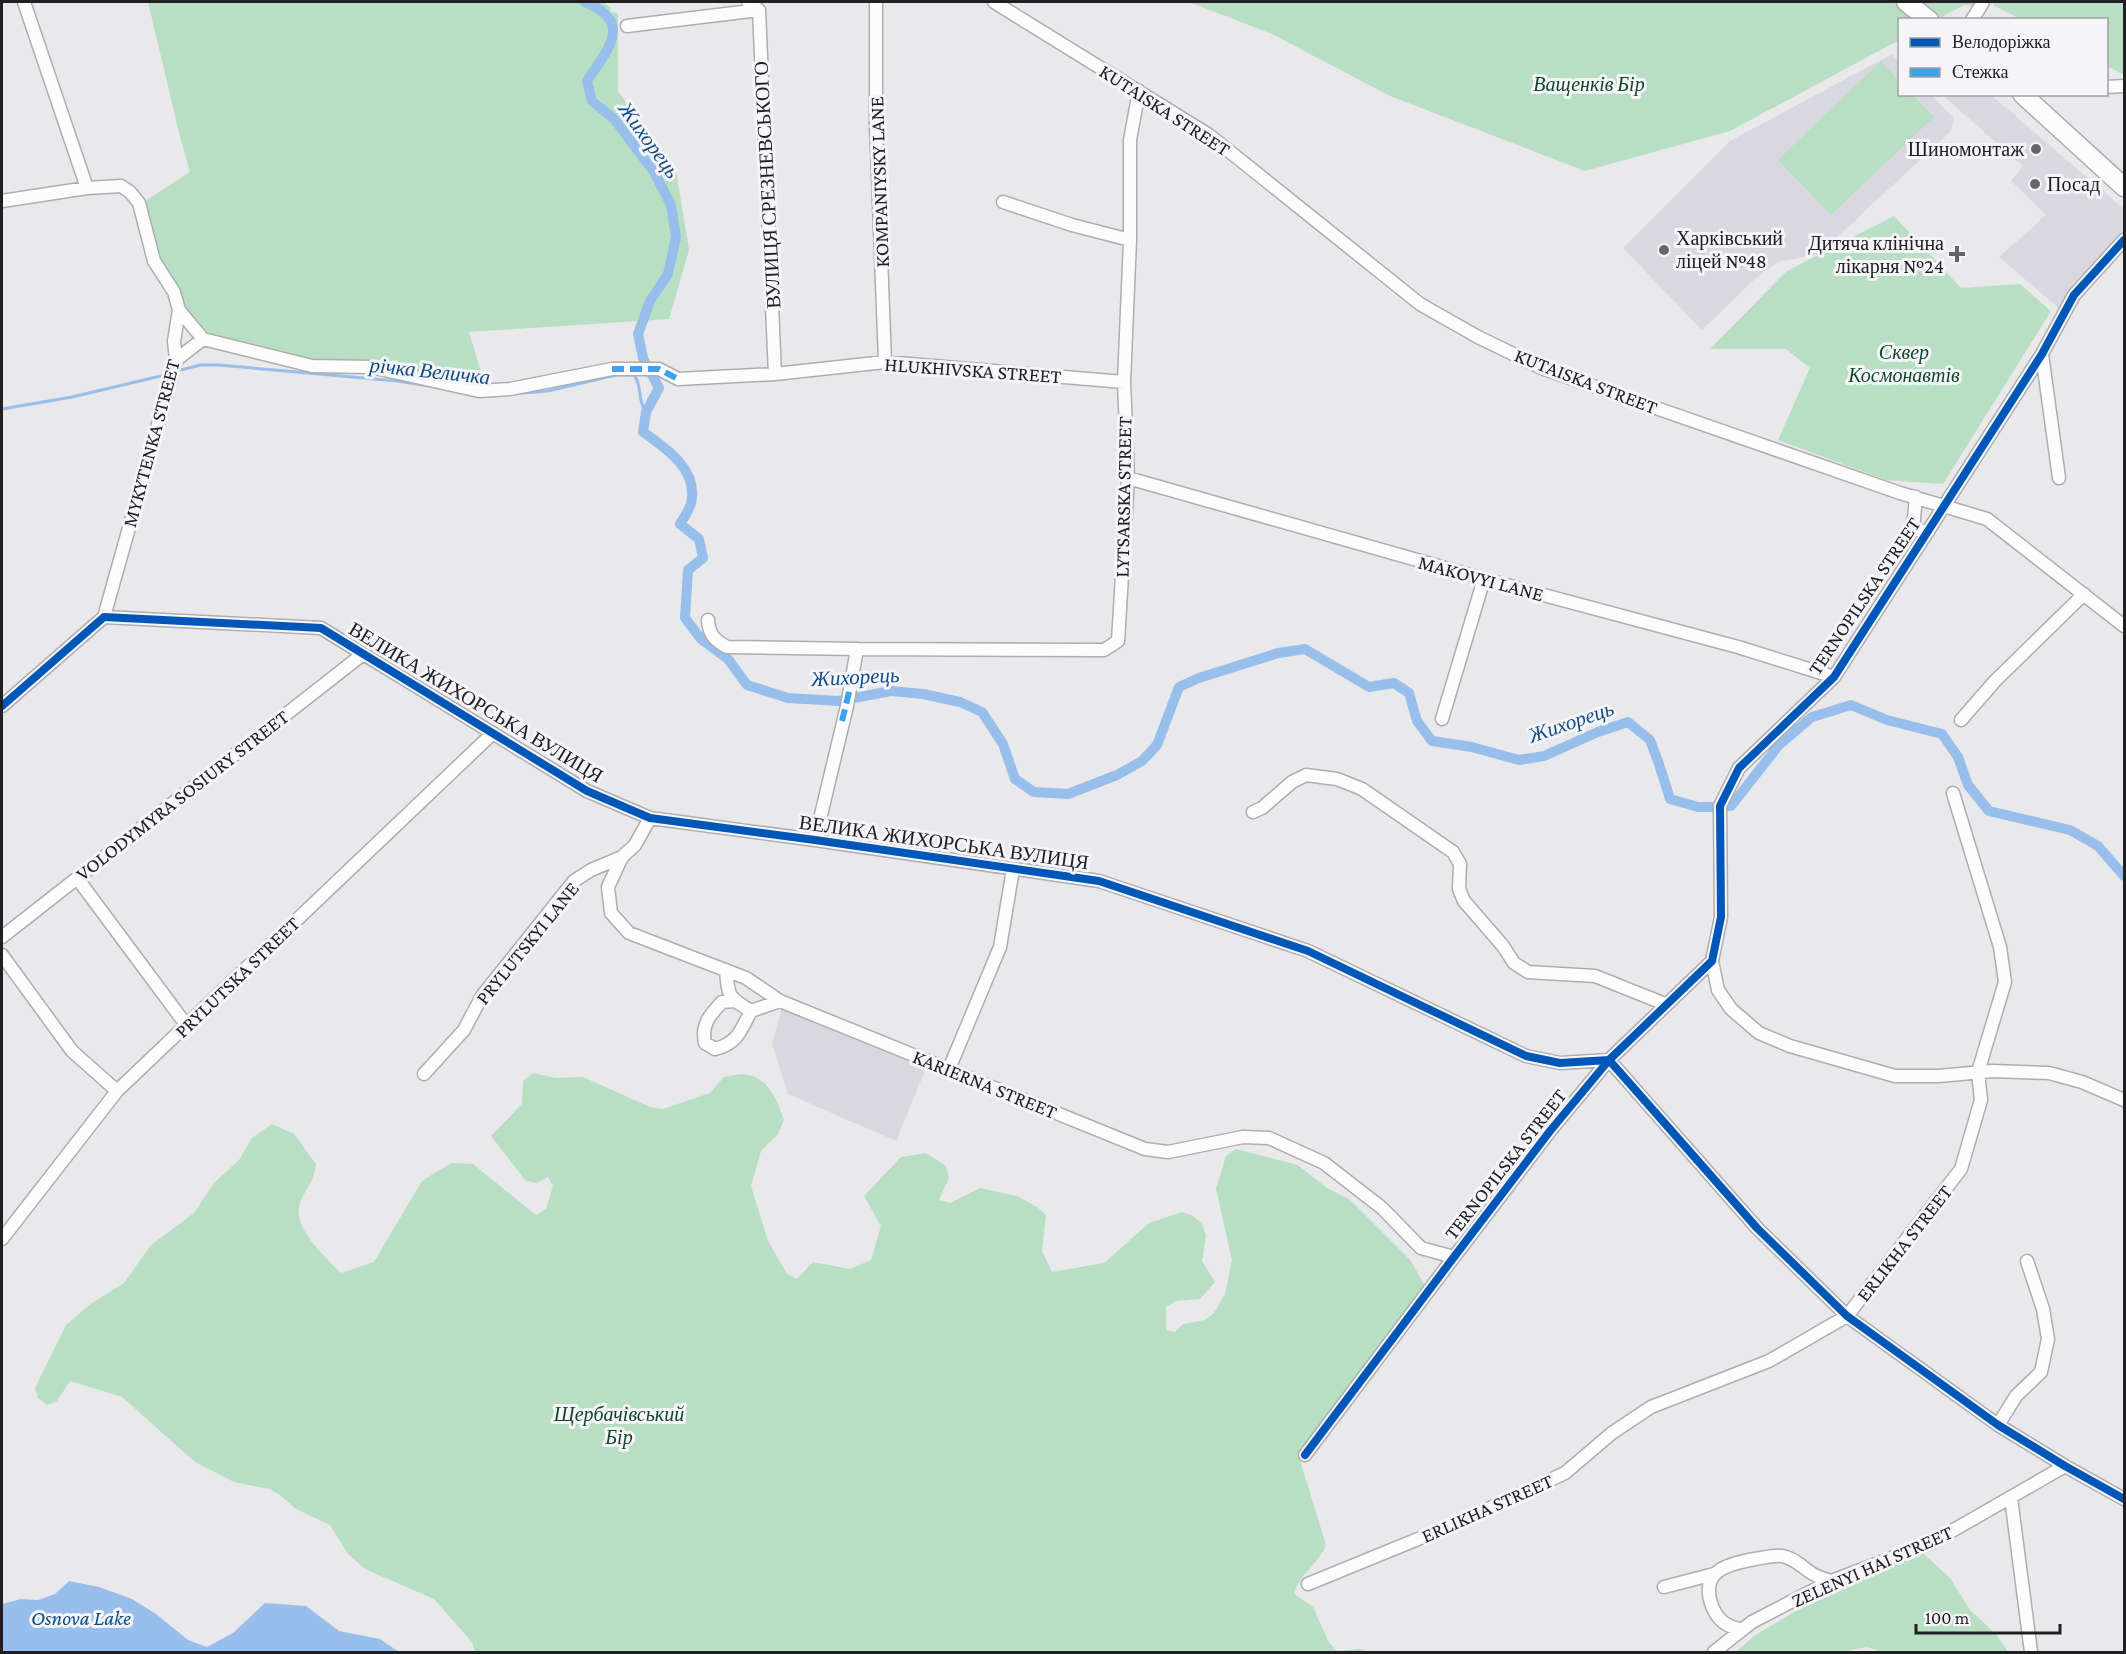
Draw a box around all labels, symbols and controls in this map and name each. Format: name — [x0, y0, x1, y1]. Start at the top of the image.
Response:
legend — [1898, 18, 2108, 96]
text: Велодоріжка — [1952, 32, 2051, 52]
street label: KUTAISKA STREET — [1096, 60, 1234, 160]
street label: ВУЛИЦЯ СРЕЗНЕВСЬКОГО — [750, 61, 785, 309]
text: Стежка — [1952, 62, 2009, 82]
park label: Ващенків Бір — [1533, 73, 1645, 96]
water label: Жихорець — [613, 96, 685, 183]
street label: KOMPANIYSKY LANE — [865, 96, 893, 268]
place label: Шиномонтаж — [1908, 138, 2024, 160]
marker: Шиномонтаж — [2029, 142, 2043, 156]
place label: Посад — [2047, 173, 2100, 196]
marker: Посад — [2028, 177, 2042, 191]
place label: Харківський ліцей №48 — [1676, 227, 1783, 273]
place label: Дитяча клінічна лікарня №24 — [1808, 232, 1944, 278]
marker: Харківський ліцей №48 — [1657, 243, 1671, 257]
marker: Дитяча клінічна лікарня №24 — [1948, 245, 1966, 263]
park label: Сквер Космонавтів — [1847, 341, 1960, 386]
street label: KUTAISKA STREET — [1511, 344, 1661, 418]
water label: річка Величка — [366, 353, 492, 389]
street label: HLUKHIVSKA STREET — [884, 353, 1062, 387]
street label: MYKYTENKA STREET — [118, 356, 184, 529]
street label: LYTSARSKA STREET — [1111, 416, 1135, 578]
street label: TERNOPILSKA STREET — [1803, 513, 1925, 679]
street label: MAKOVYI LANE — [1416, 551, 1546, 605]
street label: ВЕЛИКА ЖИХОРСЬКА ВУЛИЦЯ — [345, 617, 607, 788]
water label: Жихорець — [809, 663, 900, 691]
water label: Жихорець — [1524, 696, 1617, 748]
street label: VOLODYMYRA SOSIURY STREET — [71, 705, 293, 885]
street label: ВЕЛИКА ЖИХОРСЬКА ВУЛИЦЯ — [798, 811, 1090, 874]
street label: PRYLUTSKYI LANE — [471, 877, 583, 1008]
street label: PRYLUTSKA STREET — [170, 912, 304, 1042]
street label: KARIERNA STREET — [910, 1045, 1060, 1123]
street label: TERNOPILSKA STREET — [1439, 1084, 1571, 1244]
street label: ERLIKHA STREET — [1852, 1180, 1956, 1306]
park label: Щербачівський Бір — [553, 1403, 684, 1449]
street label: ERLIKHA STREET — [1418, 1469, 1556, 1547]
street label: ZELENYI HAI STREET — [1788, 1521, 1956, 1611]
scale bar — [1916, 1597, 2060, 1635]
water label: Osnova Lake — [31, 1606, 131, 1630]
text: 100 m — [1925, 1608, 1970, 1628]

